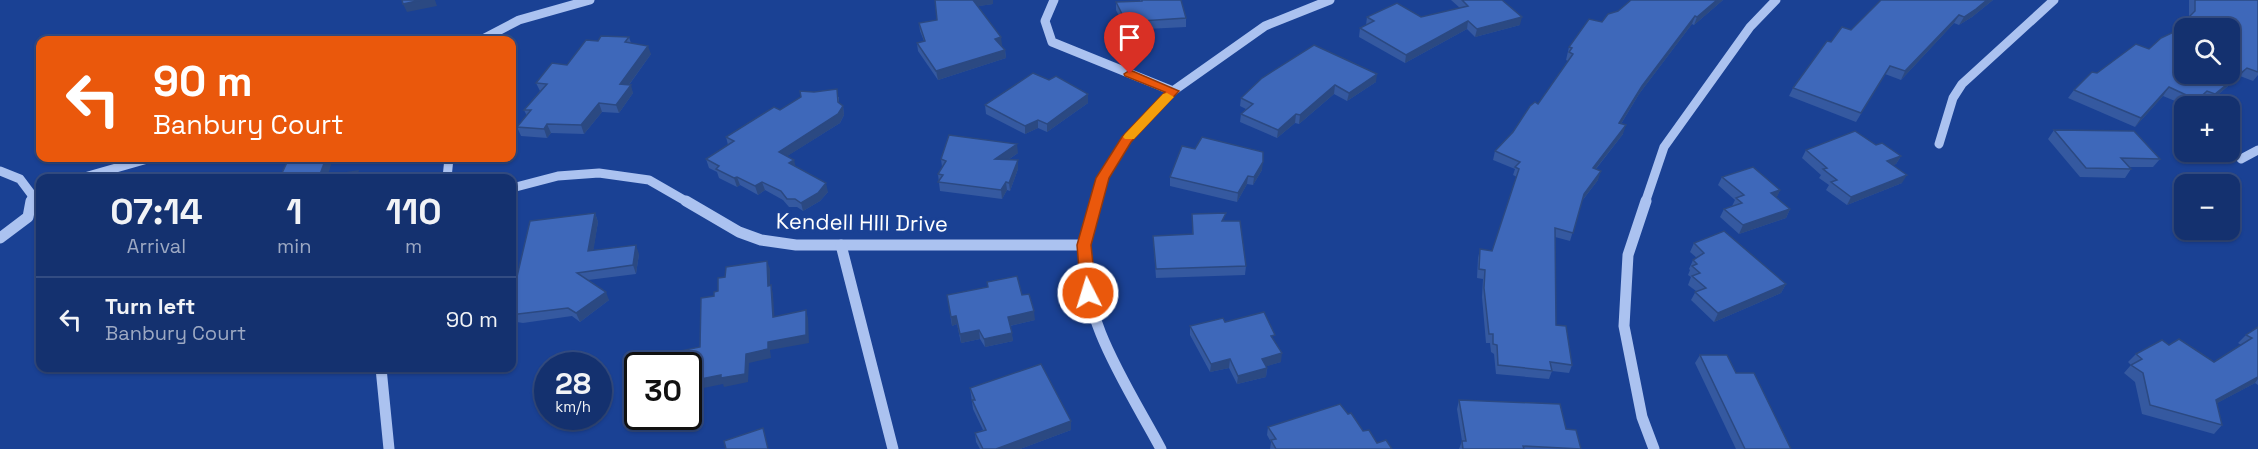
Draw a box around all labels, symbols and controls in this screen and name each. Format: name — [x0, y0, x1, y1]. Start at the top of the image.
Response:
pin — [1104, 12, 1155, 74]
map controls — [2174, 18, 2240, 240]
button: search — [2174, 18, 2240, 84]
icon: arrive — [1113, 21, 1146, 54]
text: 90 m — [153, 55, 253, 108]
icon: left — [54, 60, 132, 138]
button: + — [2174, 96, 2240, 162]
text: Banbury Court — [153, 107, 344, 142]
button: − — [2174, 174, 2240, 240]
text: 07:14 — [110, 189, 203, 235]
text: 1 — [286, 189, 302, 235]
text: 110 — [386, 189, 442, 235]
street label: Kendell HIll Drive — [776, 207, 948, 237]
text: Arrival — [127, 233, 186, 259]
text: min — [277, 233, 311, 259]
text: m — [405, 233, 422, 259]
position arrow — [1056, 261, 1120, 325]
text: Turn left — [105, 292, 195, 320]
icon: left — [54, 303, 87, 336]
text: 90 m — [446, 305, 498, 333]
text: Banbury Court — [105, 320, 246, 346]
speed limit sign: 30 — [624, 352, 702, 430]
text: 28 — [555, 364, 591, 403]
text: km/h — [555, 397, 591, 416]

